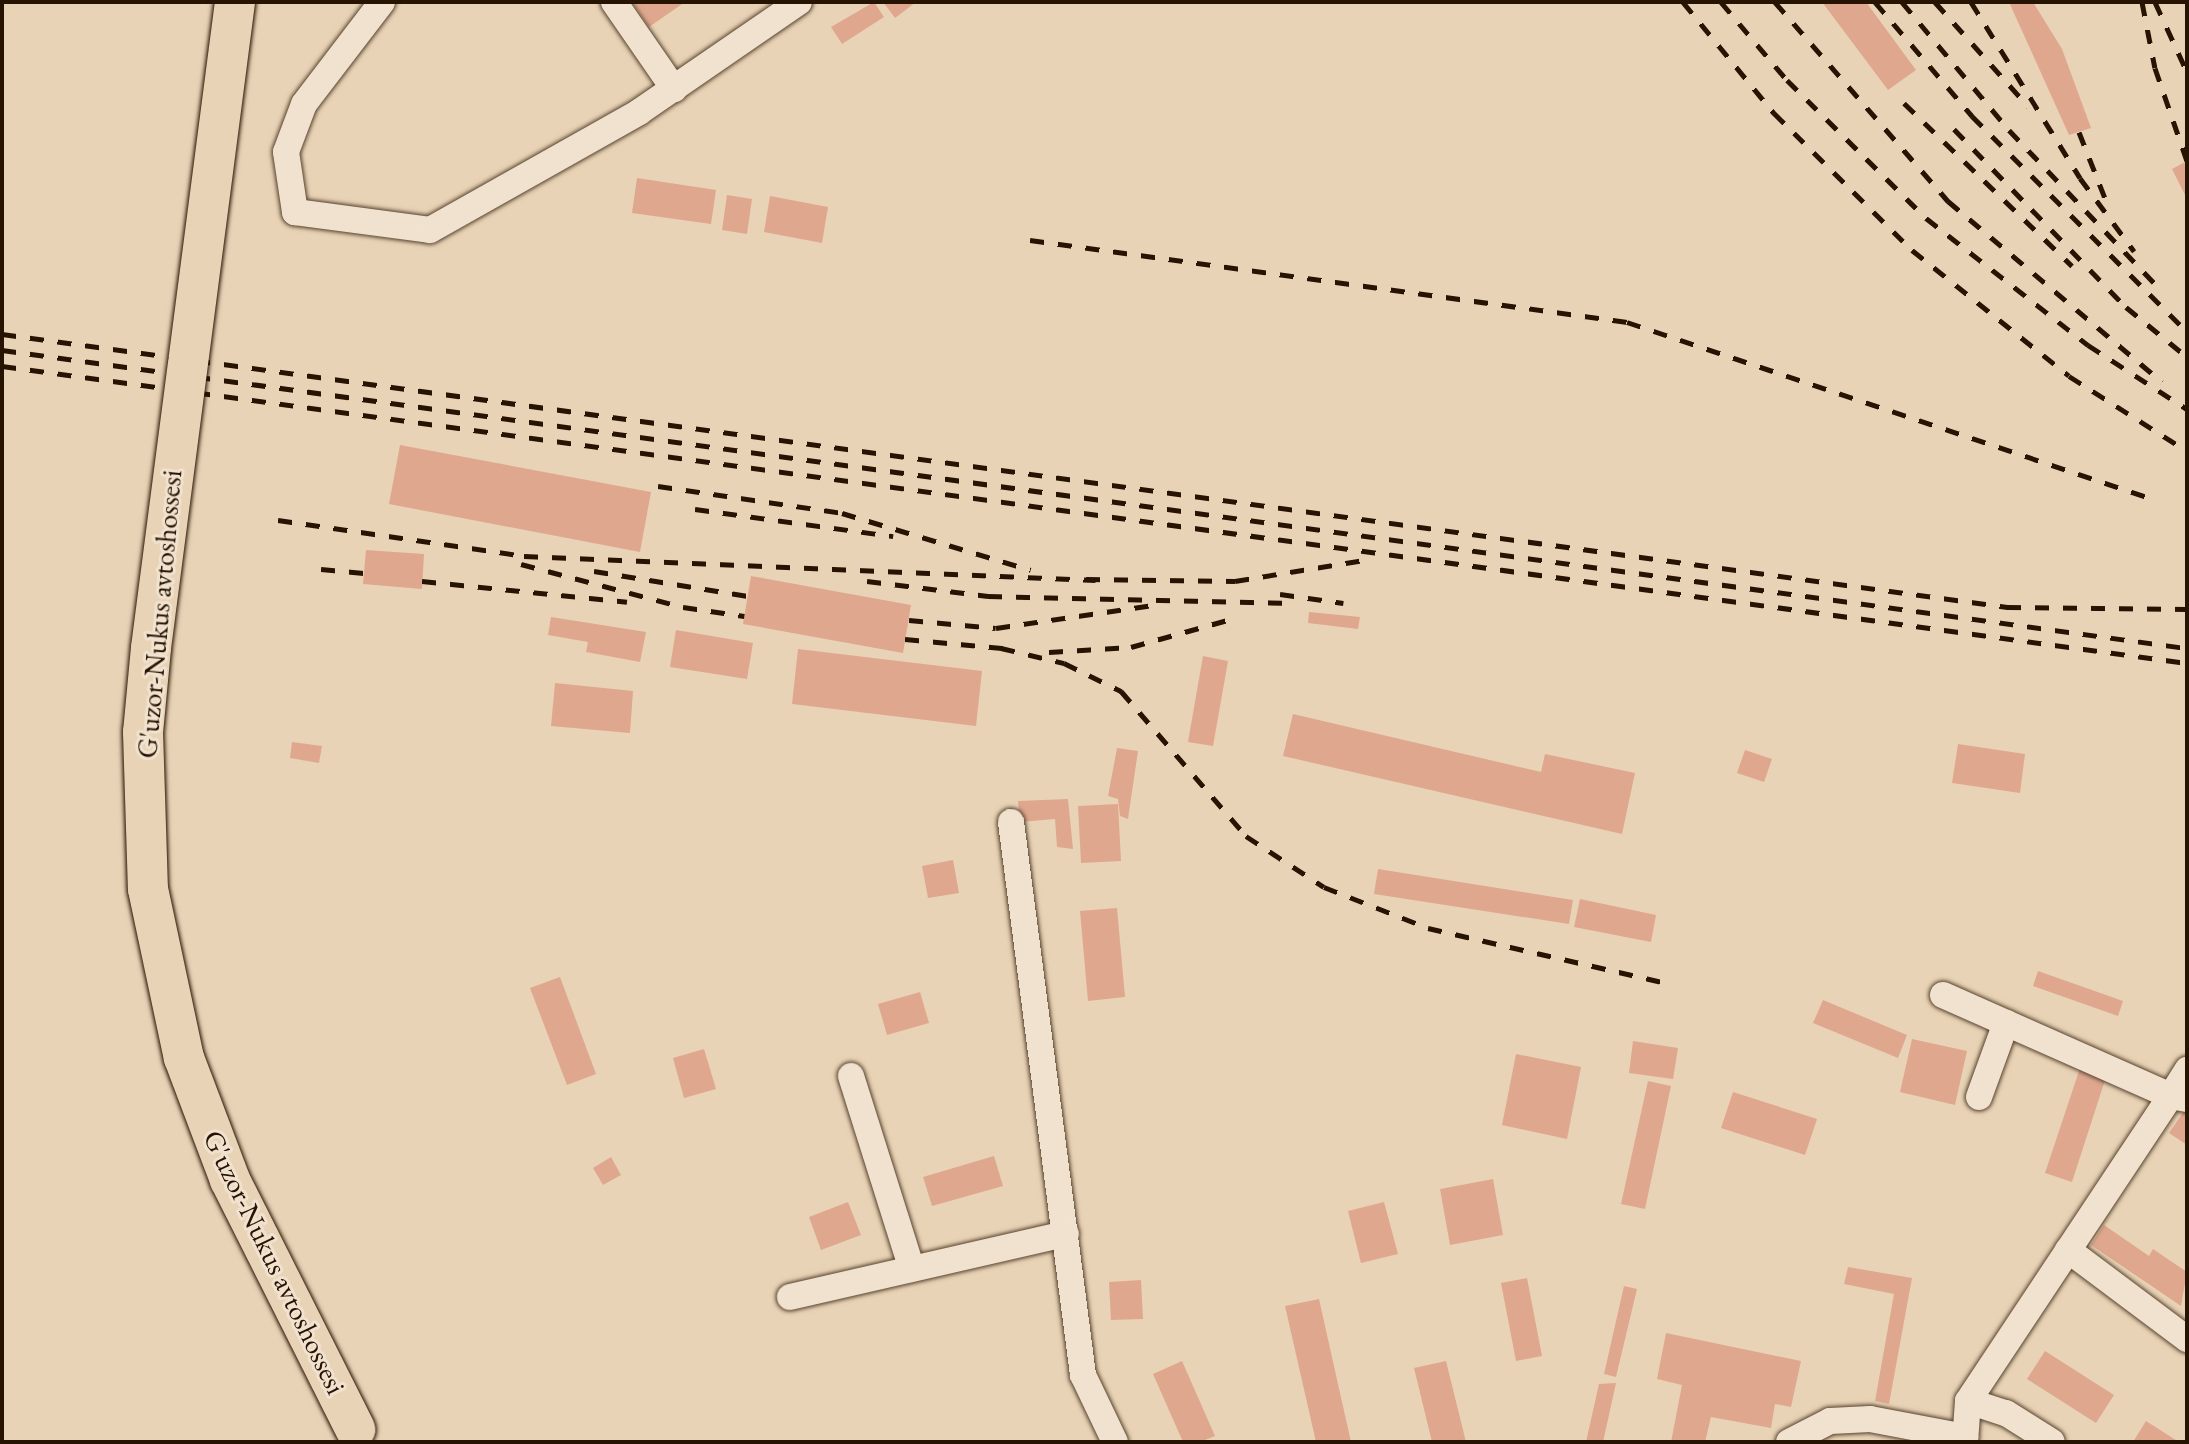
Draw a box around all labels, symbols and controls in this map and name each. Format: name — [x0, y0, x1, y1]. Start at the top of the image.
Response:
street label: G'uzor-Nukus avtoshossesi — [130, 468, 188, 760]
street label: G'uzor-Nukus avtoshossesi — [196, 1125, 354, 1399]

